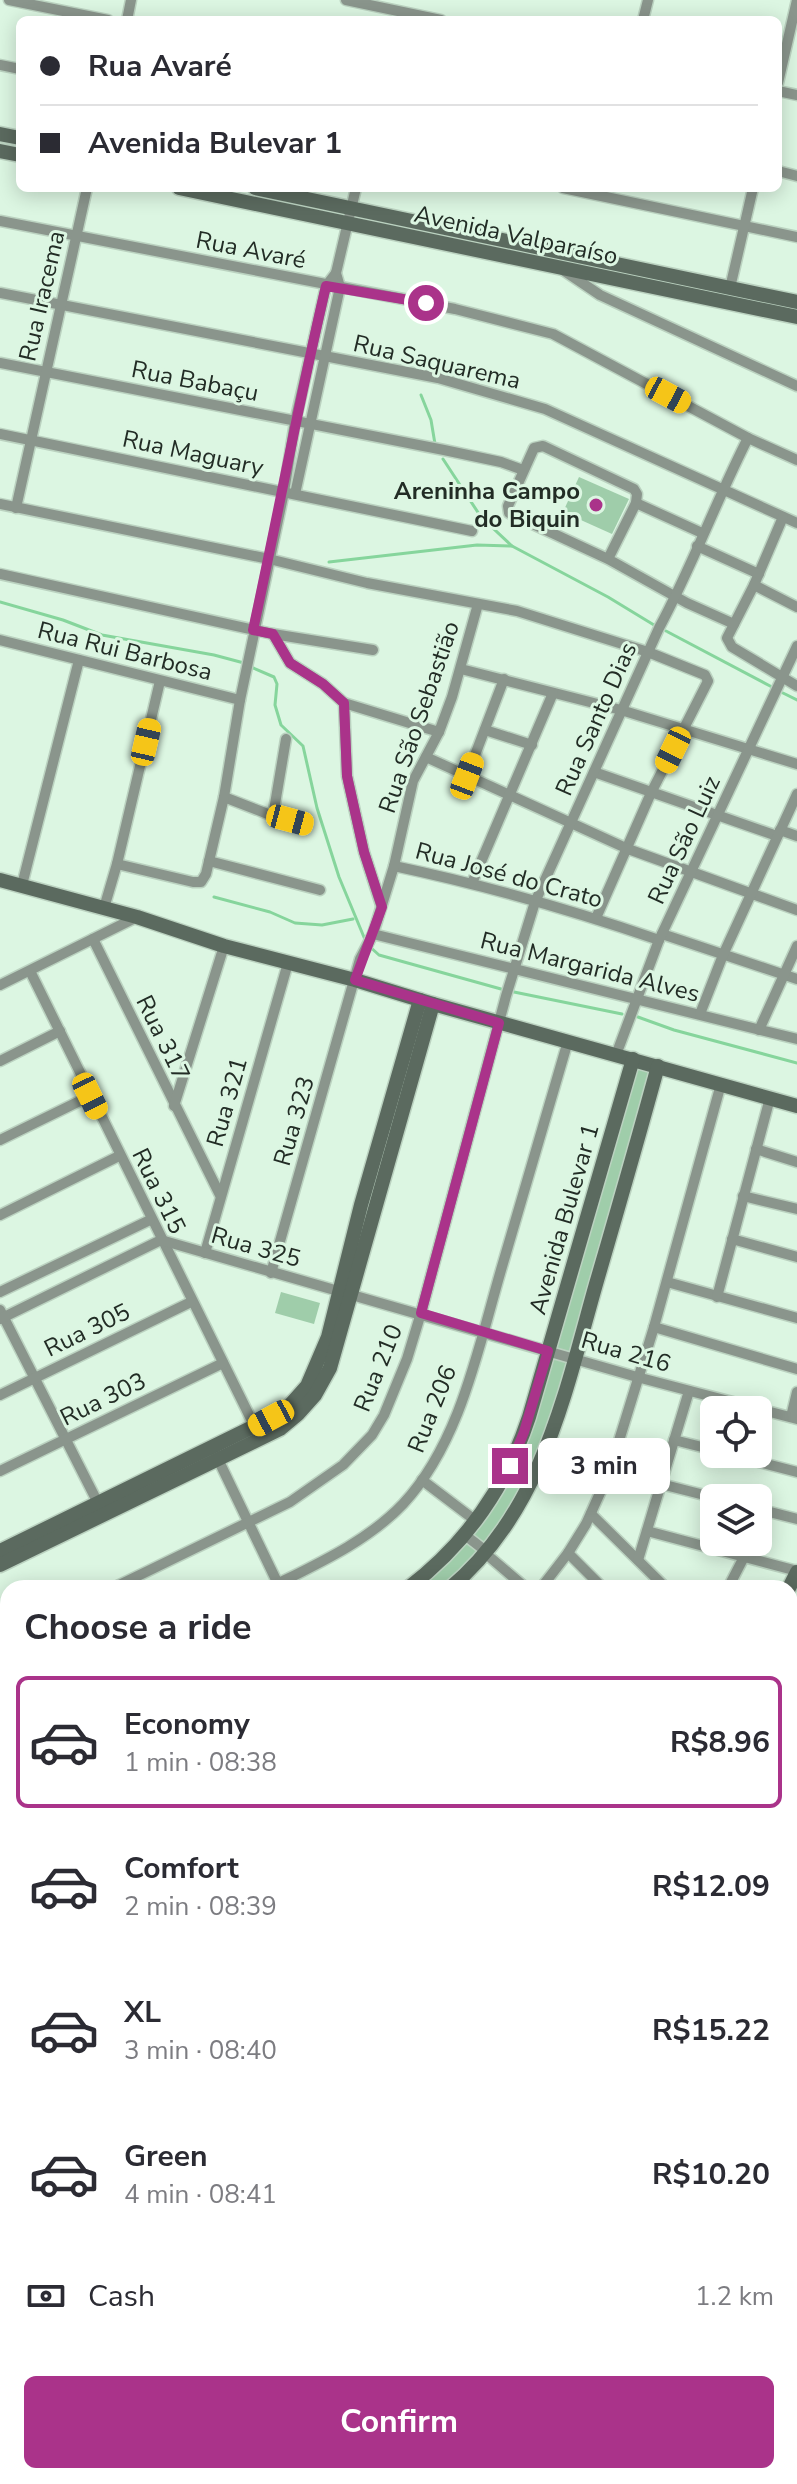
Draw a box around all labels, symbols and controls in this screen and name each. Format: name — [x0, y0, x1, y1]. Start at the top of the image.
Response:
text: Rua Avaré — [88, 46, 232, 87]
text: Avenida Bulevar 1 — [88, 123, 342, 164]
street label: Avenida Valparaíso — [411, 198, 621, 272]
street label: Rua Avaré — [193, 224, 309, 276]
street label: Rua Iracema — [11, 228, 73, 364]
route start — [408, 285, 444, 321]
street label: Rua Saquarema — [350, 327, 524, 397]
street label: Rua Babaçu — [129, 353, 261, 409]
car — [641, 373, 695, 417]
street label: Rua Maguary — [119, 422, 267, 484]
place label: Areninha Campo do Biquin — [394, 475, 580, 535]
marker: Areninha Campo do Biquin — [587, 496, 605, 514]
street label: Rua Rui Barbosa — [34, 614, 216, 688]
street label: Rua São Sebastião — [371, 617, 467, 817]
street label: Rua Santo Dias — [548, 637, 644, 801]
car — [129, 716, 163, 768]
car — [652, 723, 694, 777]
car — [447, 749, 487, 803]
street label: Rua São Luiz — [640, 771, 728, 909]
car — [264, 802, 316, 838]
street label: Rua José do Crato — [412, 835, 606, 915]
street label: Rua Margarida Alves — [477, 924, 703, 1010]
street label: Rua 317 — [129, 990, 197, 1086]
street label: Rua 321 — [199, 1054, 255, 1150]
car — [69, 1069, 111, 1123]
street label: Rua 323 — [266, 1073, 322, 1169]
street label: Avenida Bulevar 1 — [521, 1120, 607, 1318]
street label: Rua 315 — [125, 1143, 193, 1239]
street label: Rua 325 — [208, 1219, 304, 1275]
street label: Rua 305 — [39, 1296, 135, 1364]
street label: Rua 210 — [346, 1320, 410, 1416]
street label: Rua 216 — [578, 1324, 674, 1380]
street label: Rua 206 — [400, 1361, 464, 1457]
street label: Rua 303 — [55, 1365, 151, 1433]
car — [244, 1396, 298, 1440]
map controls — [700, 1396, 772, 1556]
button: locate — [700, 1396, 772, 1468]
callout: 3 min — [538, 1438, 670, 1494]
route end — [492, 1448, 528, 1484]
text: 3 min — [570, 1448, 638, 1483]
button: layers — [700, 1484, 772, 1556]
text: Choose a ride — [24, 1603, 252, 1652]
text: Economy — [124, 1704, 250, 1745]
icon: car — [28, 1706, 100, 1778]
text: R$8.96 — [670, 1722, 770, 1763]
text: 1 min · 08:38 — [124, 1745, 277, 1780]
text: Comfort — [124, 1848, 239, 1889]
icon: car — [28, 1850, 100, 1922]
text: R$12.09 — [652, 1866, 770, 1907]
text: 2 min · 08:39 — [124, 1889, 277, 1924]
text: XL — [124, 1992, 161, 2033]
icon: car — [28, 1994, 100, 2066]
text: R$15.22 — [652, 2010, 770, 2051]
text: 3 min · 08:40 — [124, 2033, 277, 2068]
text: Green — [124, 2136, 208, 2177]
icon: car — [28, 2138, 100, 2210]
text: R$10.20 — [652, 2154, 770, 2195]
text: 4 min · 08:41 — [124, 2177, 277, 2212]
icon: cash — [24, 2274, 68, 2318]
text: Cash — [88, 2276, 155, 2317]
text: 1.2 km — [695, 2279, 774, 2314]
button: Confirm — [24, 2376, 774, 2468]

